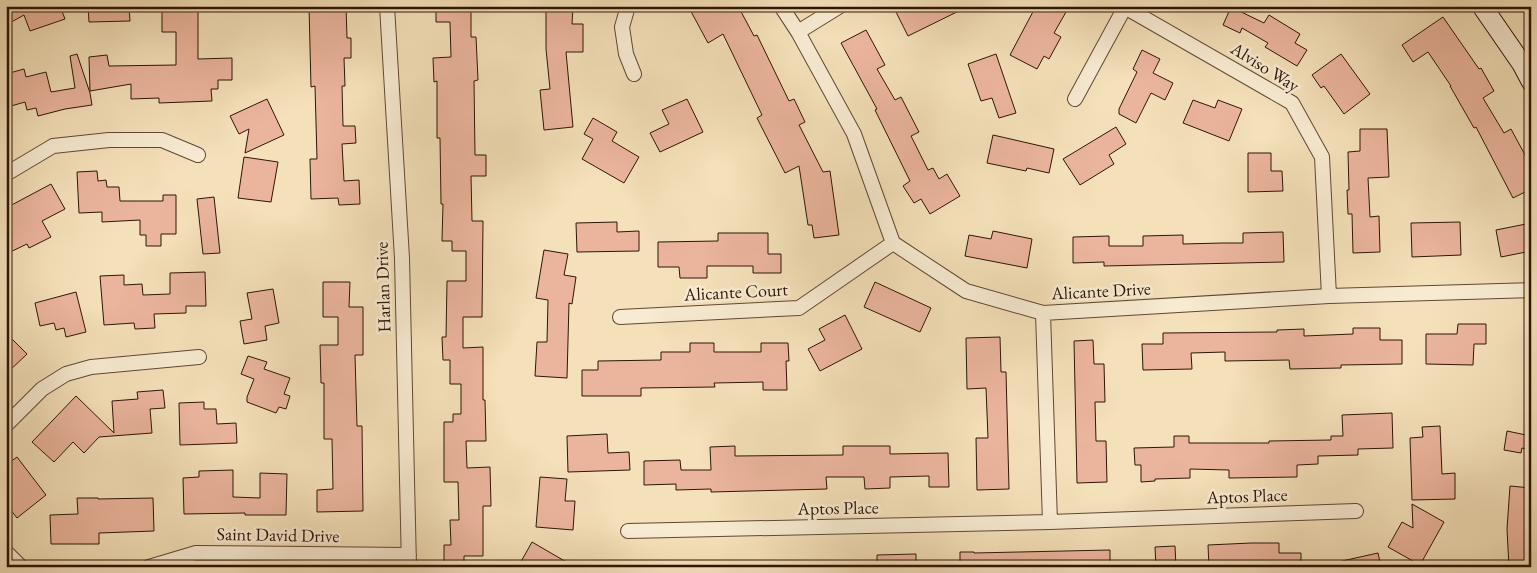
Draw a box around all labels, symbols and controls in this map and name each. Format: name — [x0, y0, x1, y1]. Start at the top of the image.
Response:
street label: Alviso Way — [1226, 36, 1304, 97]
street label: Harlan Drive — [369, 241, 396, 333]
street label: Alicante Drive — [1050, 276, 1151, 305]
street label: Alicante Court — [682, 277, 789, 306]
street label: Aptos Place — [1205, 483, 1288, 508]
street label: Aptos Place — [796, 495, 879, 520]
street label: Saint David Drive — [217, 522, 339, 547]

